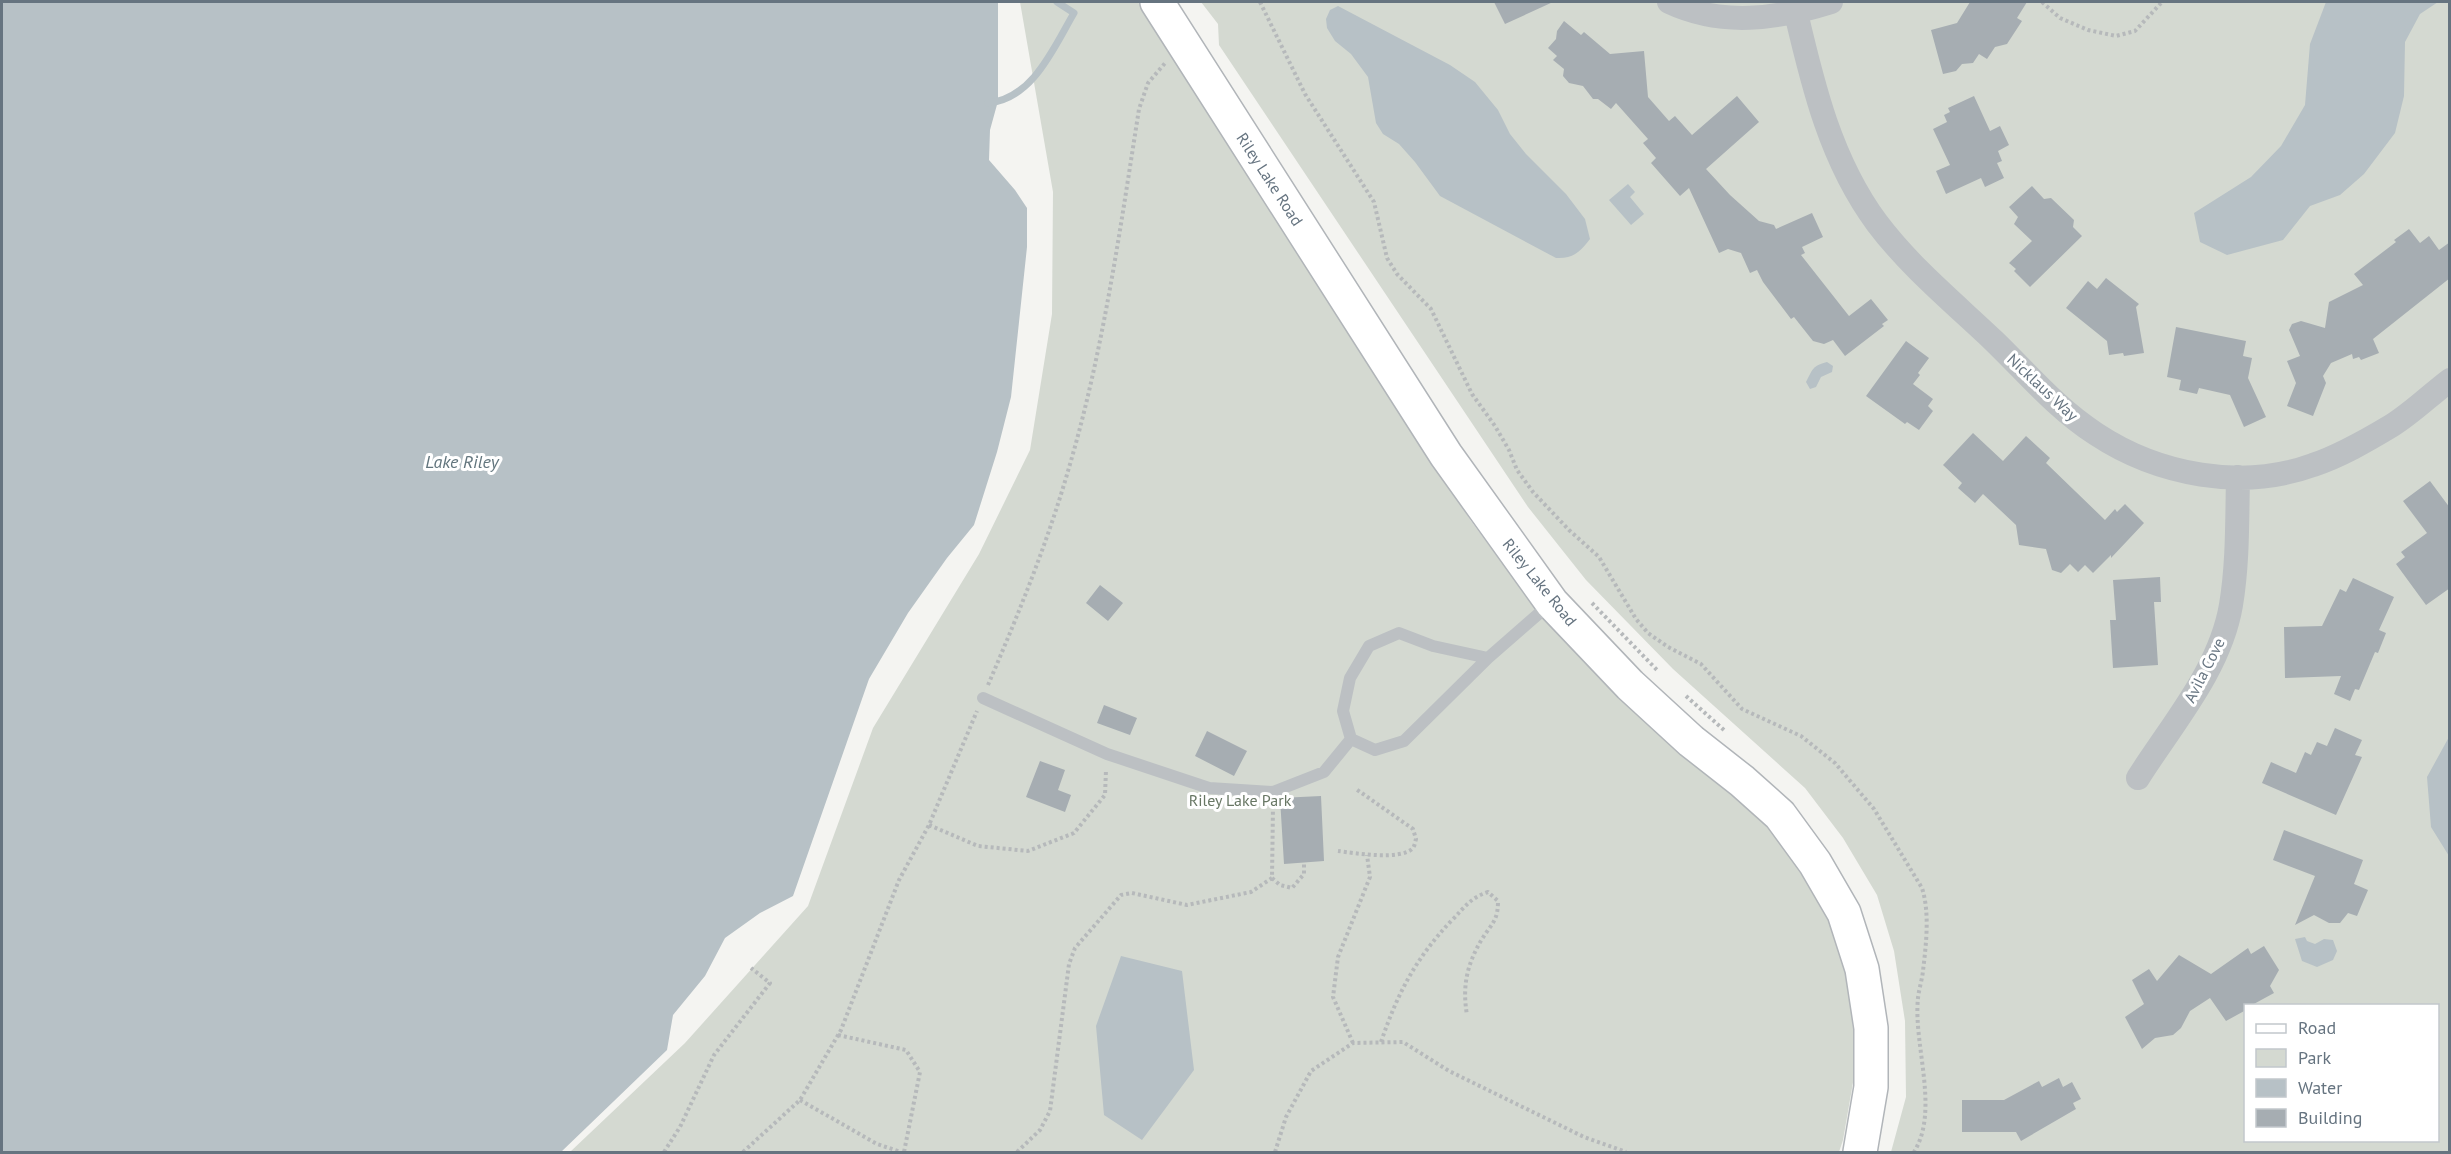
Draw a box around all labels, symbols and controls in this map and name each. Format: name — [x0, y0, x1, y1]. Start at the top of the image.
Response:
street label: Riley Lake Road — [1232, 129, 1308, 229]
street label: Nicklaus Way — [2003, 349, 2083, 425]
water label: Lake Riley — [425, 450, 500, 473]
street label: Riley Lake Road — [1499, 534, 1581, 630]
street label: Avila Cove — [2179, 634, 2229, 706]
park label: Riley Lake Park — [1189, 790, 1292, 810]
legend — [2244, 1004, 2439, 1142]
text: Road — [2298, 1016, 2336, 1039]
text: Park — [2298, 1046, 2331, 1069]
text: Water — [2298, 1076, 2342, 1099]
text: Building — [2298, 1106, 2362, 1129]

